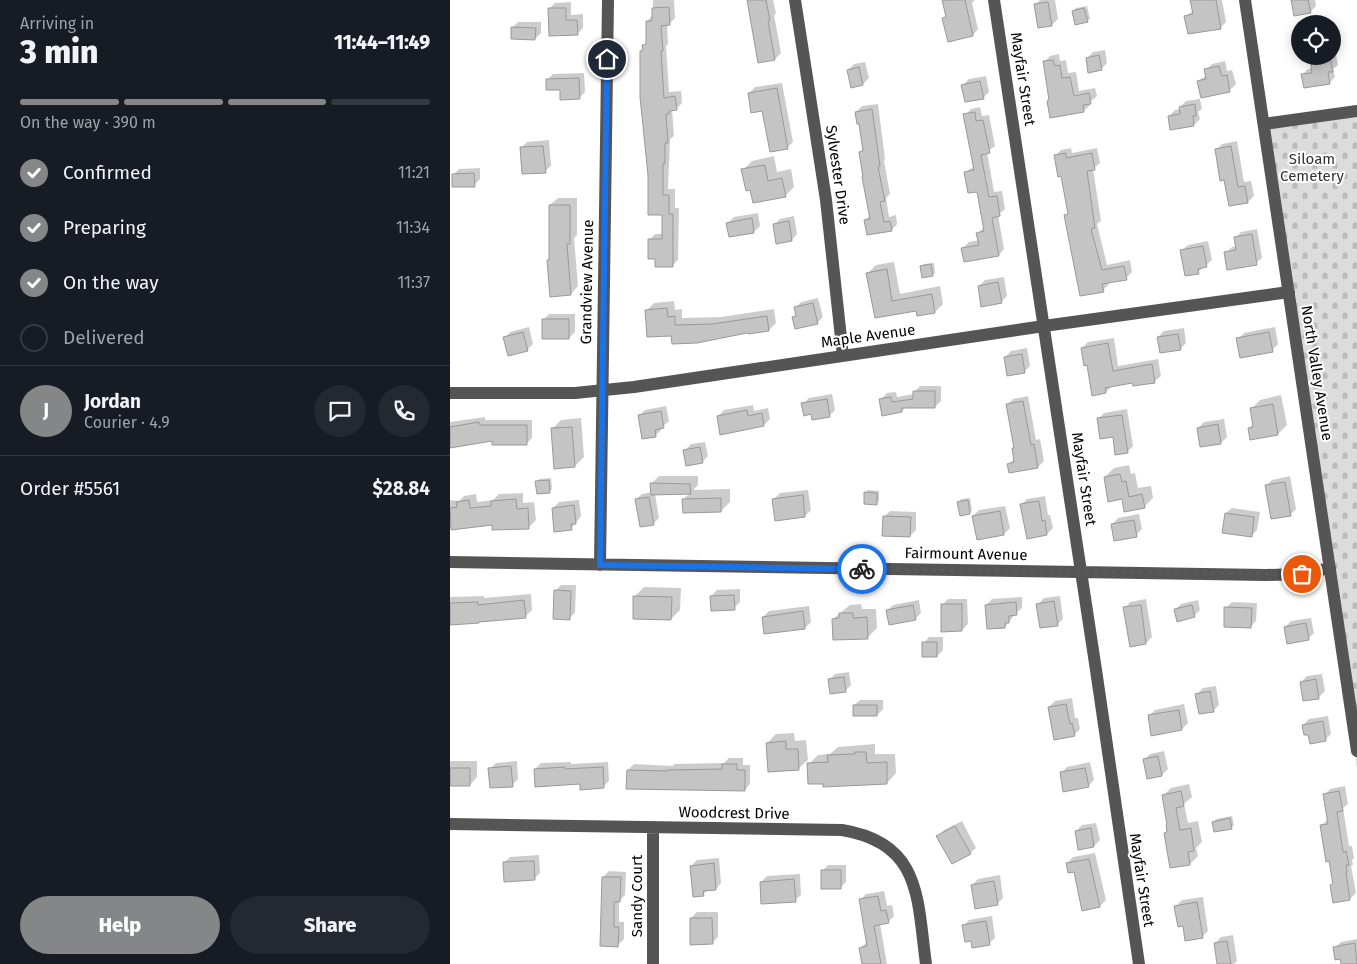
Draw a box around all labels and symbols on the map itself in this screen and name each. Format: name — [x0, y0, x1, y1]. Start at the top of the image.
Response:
street label: Mayfair Street — [1007, 31, 1039, 128]
pin — [586, 38, 628, 80]
street label: Sylvester Drive — [822, 124, 854, 226]
park label: Siloam Cemetery — [1280, 150, 1345, 185]
street label: Grandview Avenue — [577, 219, 597, 345]
street label: North Valley Avenue — [1297, 304, 1337, 442]
street label: Maple Avenue — [820, 320, 916, 352]
street label: Mayfair Street — [1068, 431, 1100, 528]
courier — [837, 544, 887, 594]
street label: Fairmount Avenue — [904, 544, 1028, 564]
pin — [1281, 553, 1323, 595]
street label: Woodcrest Drive — [678, 803, 790, 823]
street label: Mayfair Street — [1126, 832, 1158, 929]
street label: Sandy Court — [628, 854, 646, 937]

